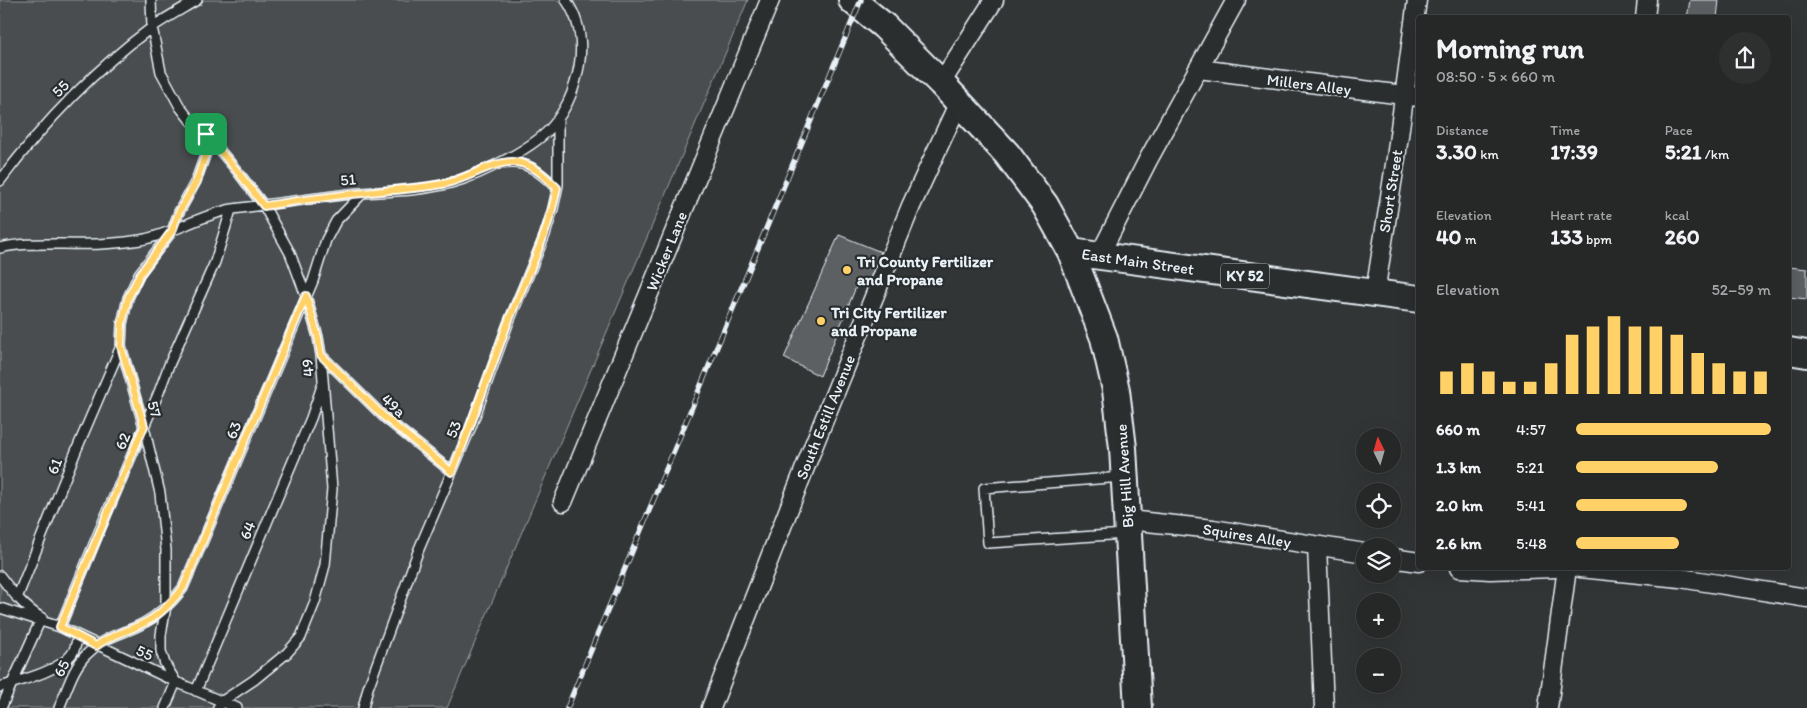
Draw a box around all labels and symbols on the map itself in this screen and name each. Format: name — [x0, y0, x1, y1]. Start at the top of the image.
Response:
street label: Millers Alley — [1266, 70, 1353, 99]
street label: 55 — [48, 76, 73, 101]
pin — [185, 113, 227, 155]
street label: Short Street — [1375, 148, 1406, 234]
street label: 51 — [339, 169, 357, 190]
street label: Wicker Lane — [642, 209, 691, 294]
street label: East Main Street — [1080, 244, 1195, 279]
place label: Tri County Fertilizer and Propane — [856, 252, 994, 290]
marker: Tri County Fertilizer and Propane — [841, 264, 853, 276]
road number: KY 52 — [1221, 264, 1269, 288]
place label: Tri City Fertilizer and Propane — [830, 303, 947, 341]
marker: Tri City Fertilizer and Propane — [815, 315, 827, 327]
street label: South Estill Avenue — [792, 352, 859, 482]
street label: 49 — [297, 358, 318, 378]
street label: 49a — [378, 390, 410, 422]
street label: 57 — [143, 399, 166, 420]
street label: 53 — [441, 417, 466, 441]
street label: 63 — [221, 418, 246, 442]
street label: Big Hill Avenue — [1111, 423, 1138, 529]
north arrow — [1356, 428, 1401, 472]
street label: 62 — [110, 429, 135, 453]
street label: 61 — [43, 455, 66, 477]
street label: 64 — [235, 518, 260, 542]
street label: Squires Alley — [1201, 519, 1293, 552]
street label: 55 — [133, 640, 156, 665]
street label: 65 — [49, 656, 74, 680]

